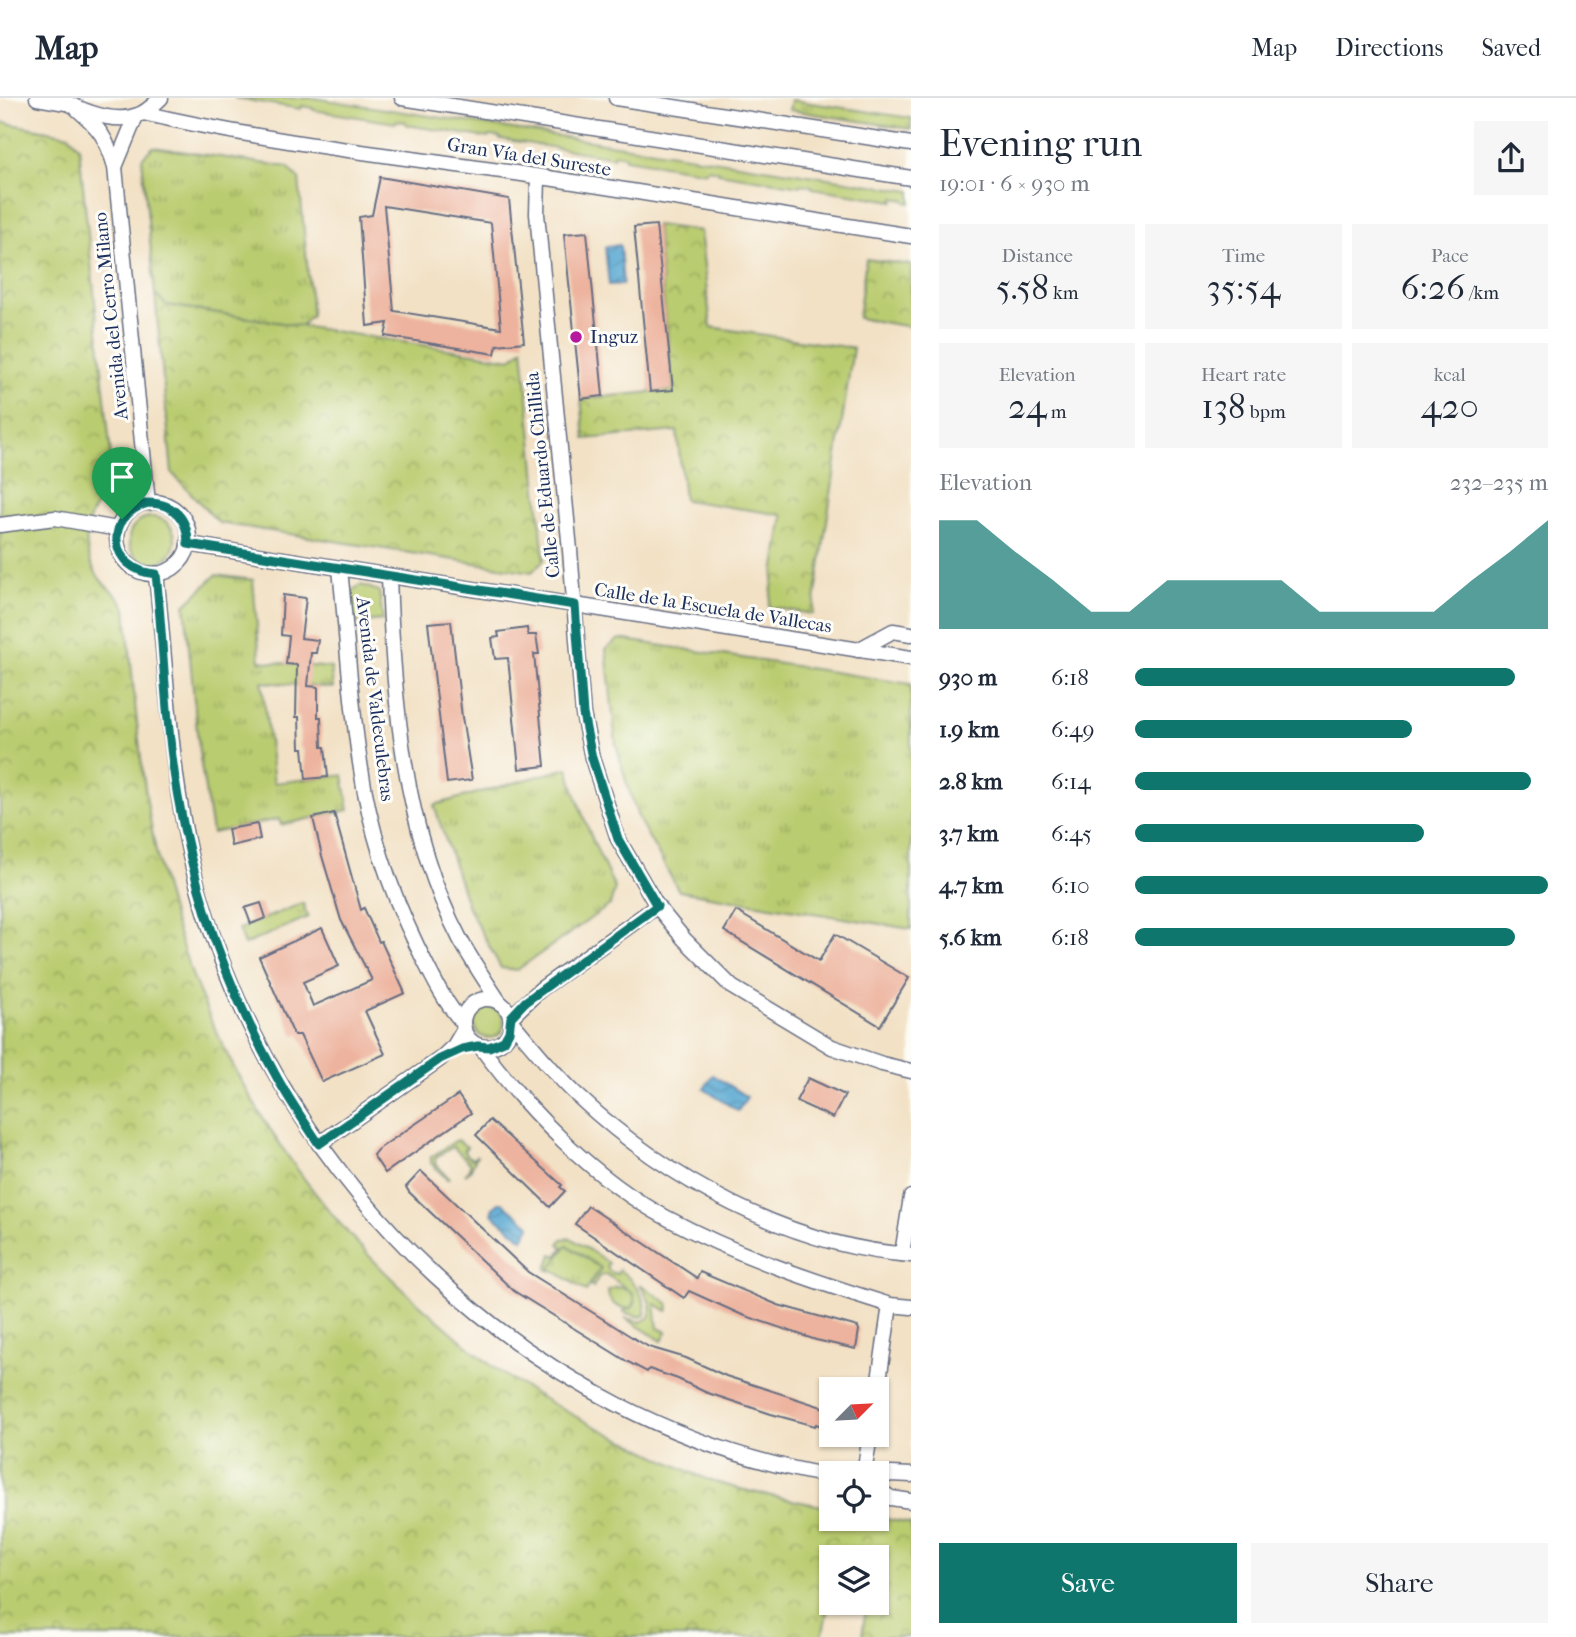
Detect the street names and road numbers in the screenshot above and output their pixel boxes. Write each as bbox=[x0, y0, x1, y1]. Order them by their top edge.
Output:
street label: Gran Vía del Sureste bbox=[445, 133, 613, 181]
street label: Avenida del Cerro Milano bbox=[89, 211, 133, 422]
street label: Calle de Eduardo Chillida bbox=[521, 371, 565, 579]
street label: Calle de la Escuela de Vallecas bbox=[593, 578, 833, 638]
street label: Avenida de Valdeculebras bbox=[351, 594, 398, 803]

